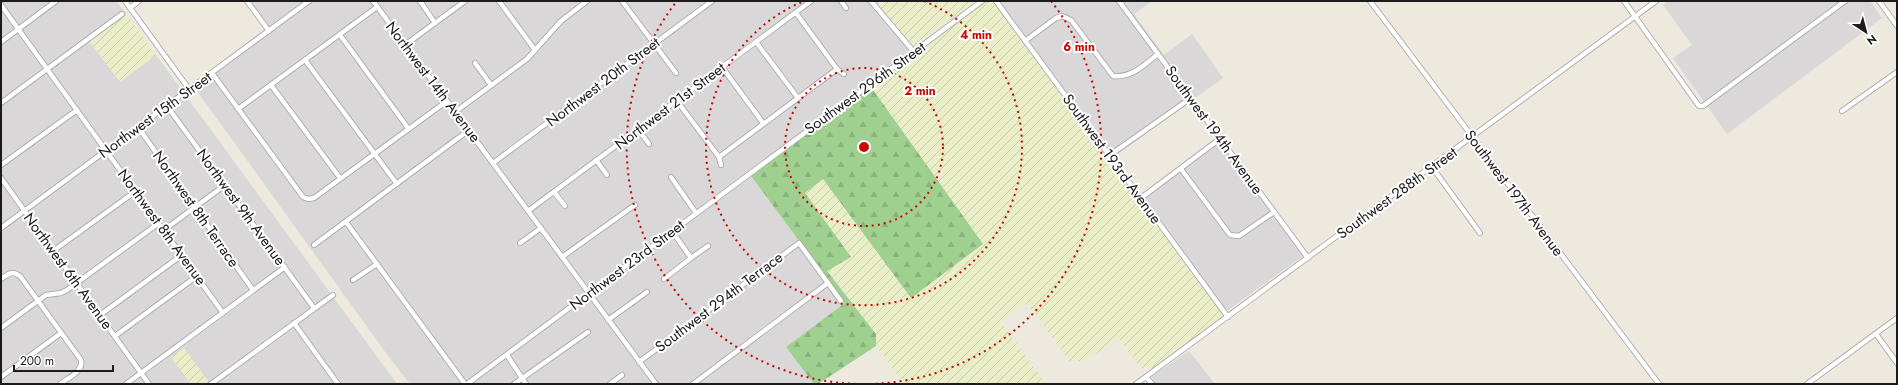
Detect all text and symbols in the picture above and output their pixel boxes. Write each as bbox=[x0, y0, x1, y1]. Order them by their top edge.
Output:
north arrow bbox=[1846, 12, 1886, 52]
street label: Northwest 14th Avenue bbox=[380, 17, 486, 147]
text: 4 min bbox=[960, 26, 992, 44]
text: N bbox=[1864, 31, 1880, 49]
street label: Northwest 20th Street bbox=[541, 32, 665, 132]
street label: Southwest 296th Street bbox=[800, 36, 930, 140]
text: 6 min bbox=[1063, 38, 1095, 56]
street label: Northwest 21st Street bbox=[610, 57, 730, 155]
street label: Southwest 194th Avenue bbox=[1160, 61, 1268, 199]
street label: Northwest 15th Street bbox=[94, 66, 216, 164]
text: 2 min bbox=[904, 82, 936, 100]
street label: Southwest 193rd Avenue bbox=[1057, 89, 1167, 229]
street label: Southwest 197th Avenue bbox=[1459, 125, 1569, 261]
centre of rings bbox=[857, 140, 871, 154]
street label: Southwest 288th Street bbox=[1332, 141, 1462, 244]
street label: Northwest 9th Avenue bbox=[191, 144, 291, 270]
street label: Northwest 8th Terrace bbox=[147, 146, 245, 272]
street label: Northwest 8th Avenue bbox=[112, 164, 212, 290]
street label: Northwest 6th Avenue bbox=[18, 208, 118, 334]
street label: Northwest 23rd Street bbox=[565, 214, 689, 316]
street label: Southwest 294th Terrace bbox=[650, 246, 788, 357]
scale bar bbox=[14, 347, 113, 373]
text: 200 m bbox=[20, 352, 54, 370]

